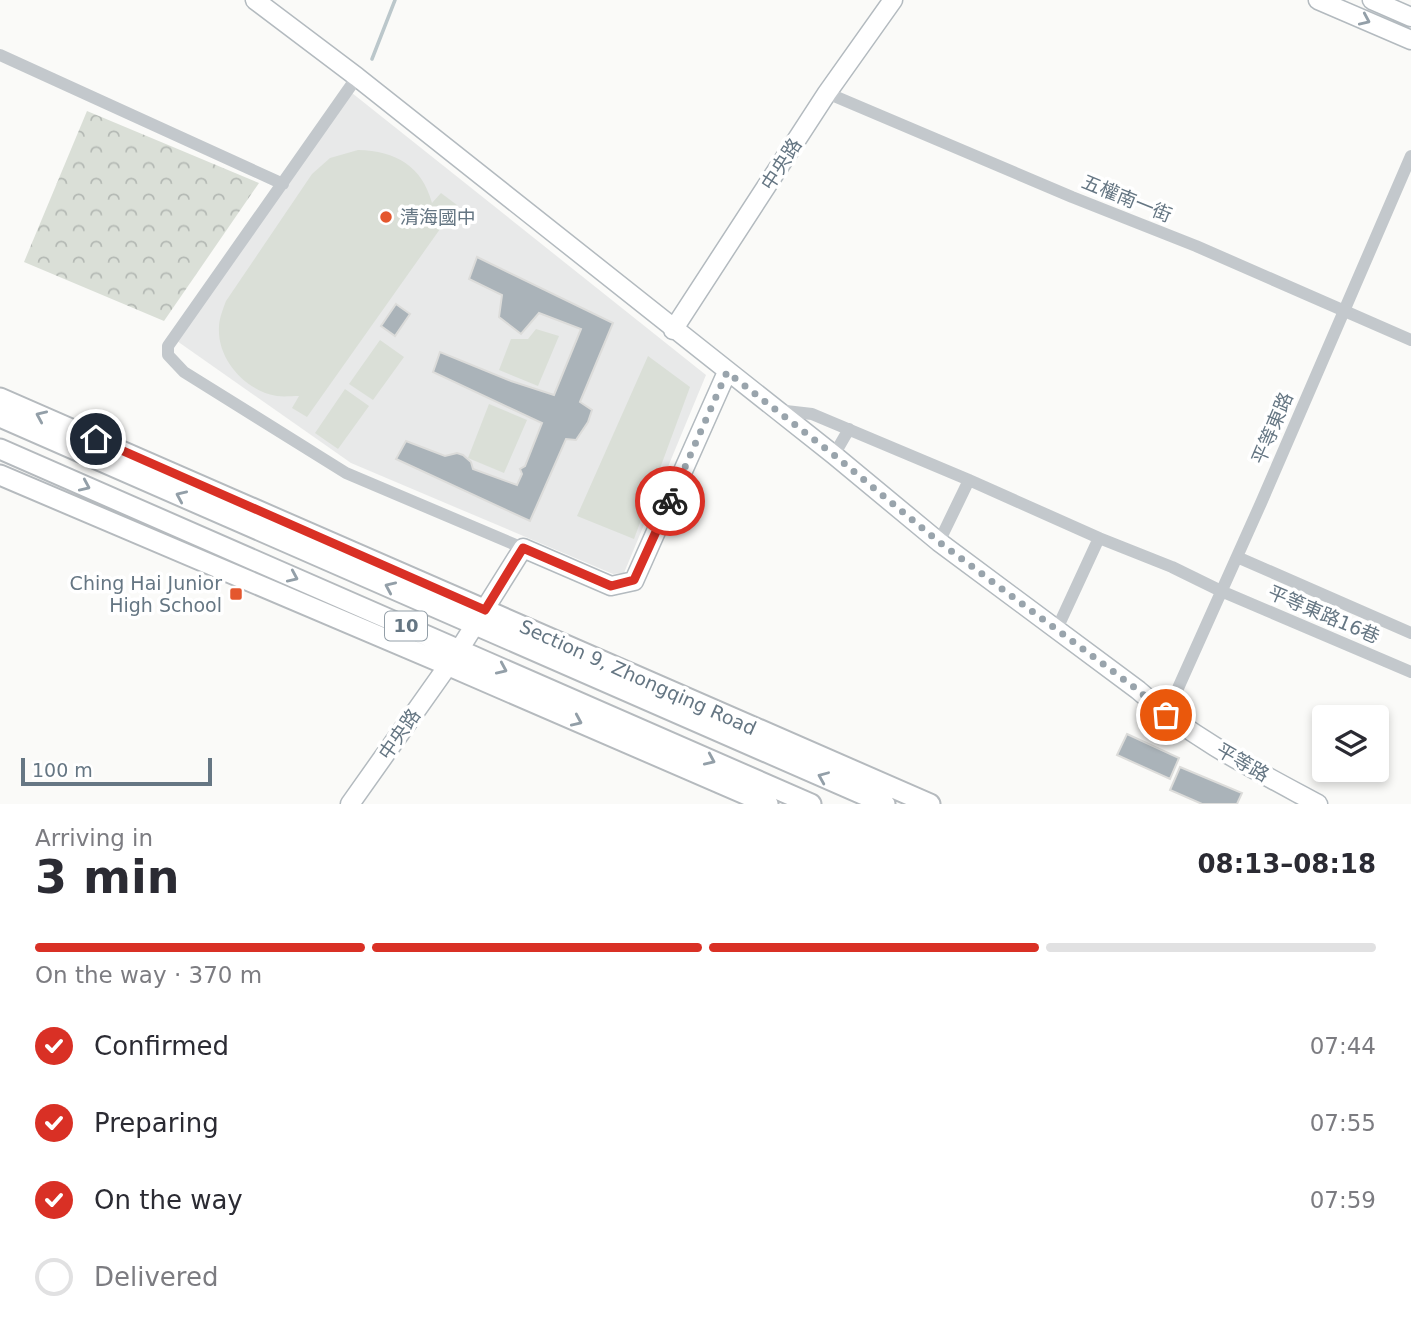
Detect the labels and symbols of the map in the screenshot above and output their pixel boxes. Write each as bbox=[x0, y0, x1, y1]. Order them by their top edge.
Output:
one-way arrow bbox=[1357, 12, 1370, 26]
street label: 中央路 bbox=[756, 134, 806, 194]
street label: 五權南一街 bbox=[1079, 170, 1175, 226]
place label: 清海國中 bbox=[400, 206, 476, 228]
marker: 清海國中 bbox=[378, 209, 394, 225]
street label: 平等東路 bbox=[1247, 389, 1297, 467]
pin bbox=[66, 409, 126, 469]
one-way arrow bbox=[36, 410, 48, 424]
courier bbox=[635, 466, 705, 536]
one-way arrow bbox=[78, 478, 90, 492]
one-way arrow bbox=[176, 490, 189, 504]
one-way arrow bbox=[287, 569, 299, 583]
place label: Ching Hai Junior High School bbox=[70, 572, 222, 616]
one-way arrow bbox=[385, 581, 397, 595]
street label: 平等東路16巷 bbox=[1265, 581, 1383, 647]
marker: Ching Hai Junior High School bbox=[228, 586, 244, 602]
road number: 10 bbox=[385, 612, 427, 640]
street label: Section 9, Zhongqing Road bbox=[516, 615, 760, 739]
one-way arrow bbox=[495, 661, 507, 675]
pin bbox=[1136, 685, 1196, 745]
street label: 中央路 bbox=[374, 704, 424, 764]
one-way arrow bbox=[570, 713, 582, 727]
street label: 平等路 bbox=[1213, 738, 1273, 786]
one-way arrow bbox=[703, 752, 715, 766]
scale bar bbox=[21, 755, 212, 787]
one-way arrow bbox=[817, 771, 830, 785]

